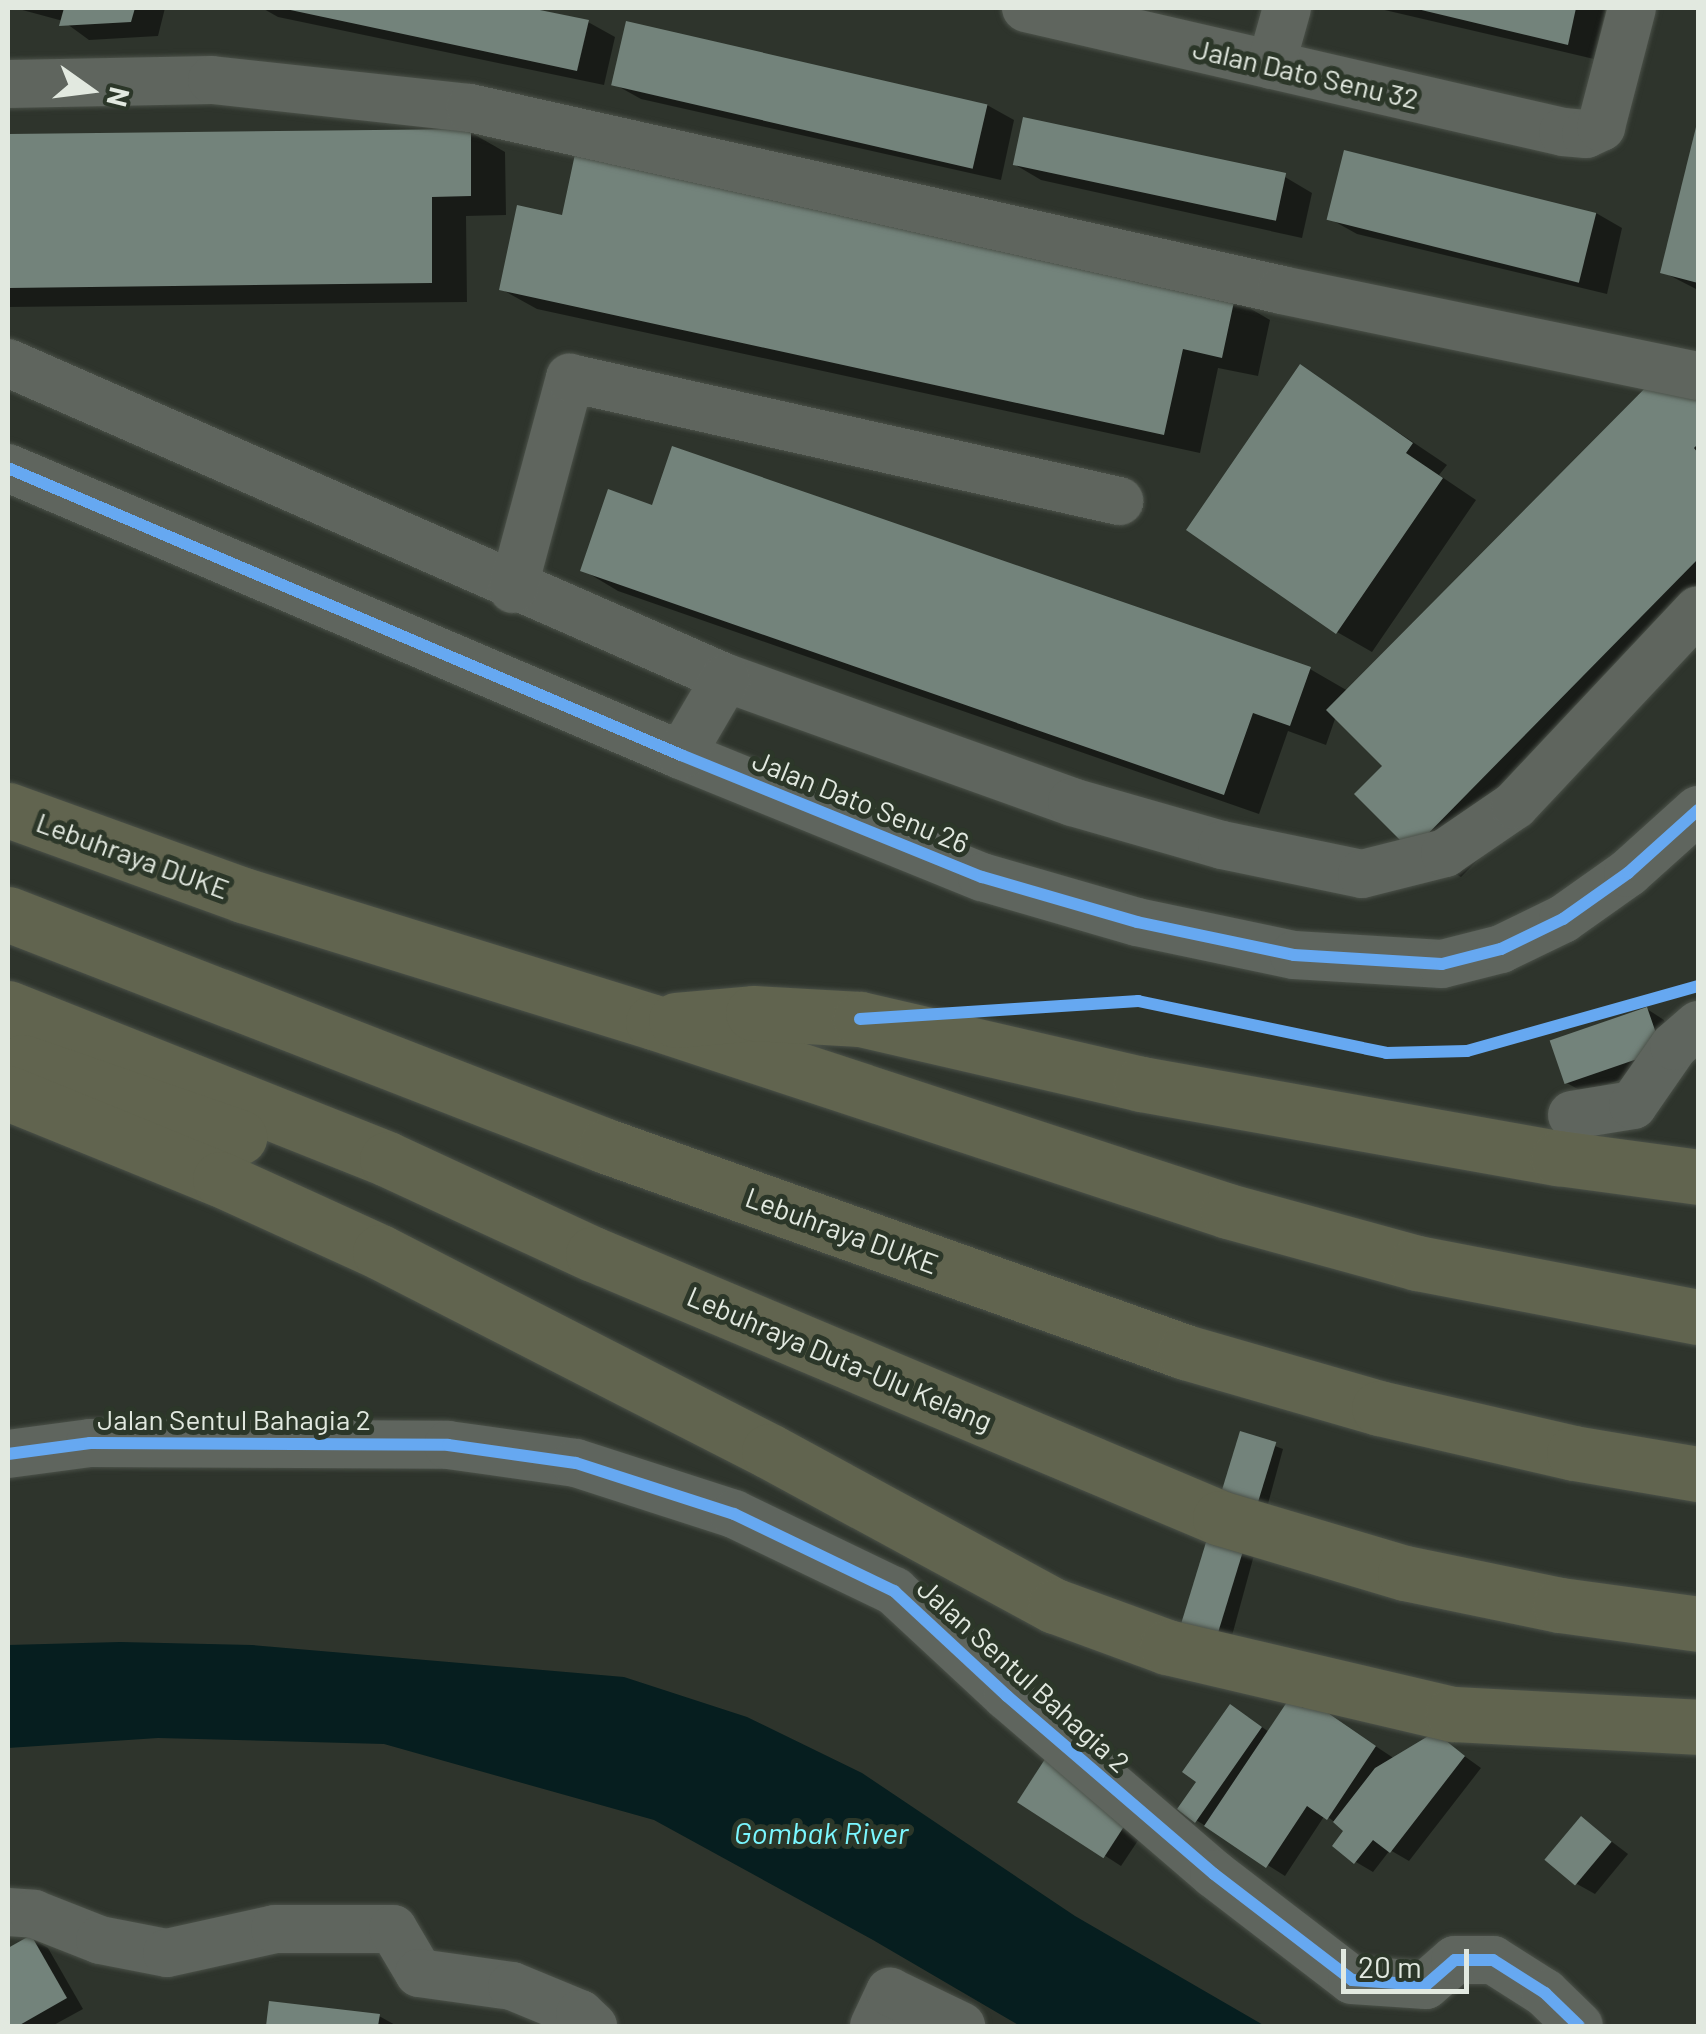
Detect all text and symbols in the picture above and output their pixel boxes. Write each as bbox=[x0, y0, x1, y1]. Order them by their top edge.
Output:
street label: Jalan Dato Senu 32 bbox=[1190, 31, 1422, 115]
north arrow bbox=[40, 40, 140, 140]
text: N bbox=[100, 84, 138, 110]
street label: Jalan Dato Senu 26 bbox=[748, 742, 974, 860]
street label: Lebuhraya DUKE bbox=[32, 805, 234, 905]
street label: Lebuhraya DUKE bbox=[741, 1180, 943, 1280]
street label: Lebuhraya Duta-Ulu Kelang bbox=[682, 1278, 998, 1438]
street label: Jalan Sentul Bahagia 2 bbox=[97, 1402, 371, 1436]
street label: Jalan Sentul Bahagia 2 bbox=[911, 1571, 1137, 1779]
water label: Gombak River bbox=[734, 1814, 908, 1850]
scale bar bbox=[1346, 1929, 1474, 1991]
text: 20 m bbox=[1358, 1948, 1422, 1984]

